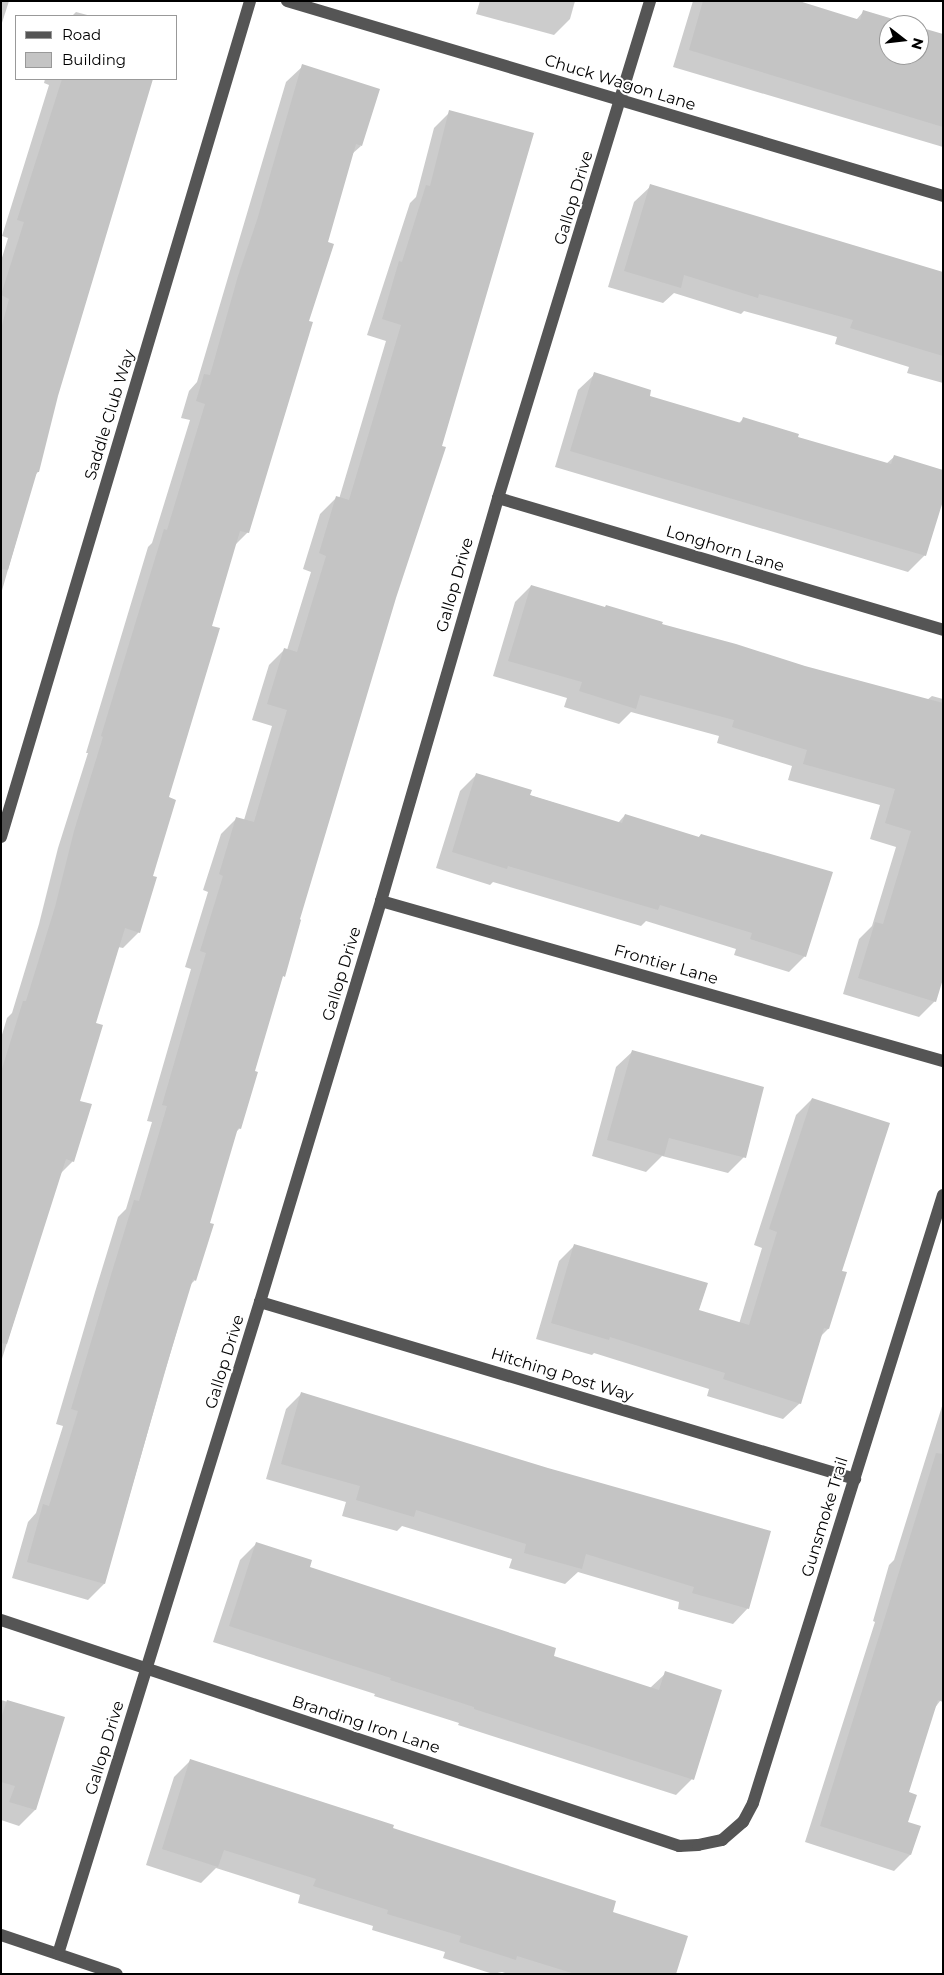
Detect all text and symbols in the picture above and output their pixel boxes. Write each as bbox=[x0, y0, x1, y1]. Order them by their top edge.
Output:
legend bbox=[15, 15, 178, 80]
north arrow bbox=[879, 15, 929, 65]
text: Road bbox=[62, 25, 101, 44]
text: N bbox=[907, 36, 928, 52]
text: Building bbox=[62, 50, 126, 69]
street label: Chuck Wagon Lane bbox=[542, 51, 698, 115]
street label: Gallop Drive bbox=[551, 149, 597, 247]
street label: Saddle Club Way bbox=[81, 348, 139, 482]
street label: Longhorn Lane bbox=[664, 522, 786, 576]
street label: Gallop Drive bbox=[432, 536, 478, 634]
street label: Gallop Drive bbox=[319, 925, 365, 1023]
street label: Frontier Lane bbox=[612, 941, 720, 989]
street label: Gallop Drive bbox=[202, 1313, 248, 1411]
street label: Hitching Post Way bbox=[488, 1344, 636, 1406]
street label: Gunsmoke Trail bbox=[798, 1455, 852, 1579]
street label: Branding Iron Lane bbox=[290, 1692, 442, 1758]
street label: Gallop Drive bbox=[82, 1699, 128, 1797]

